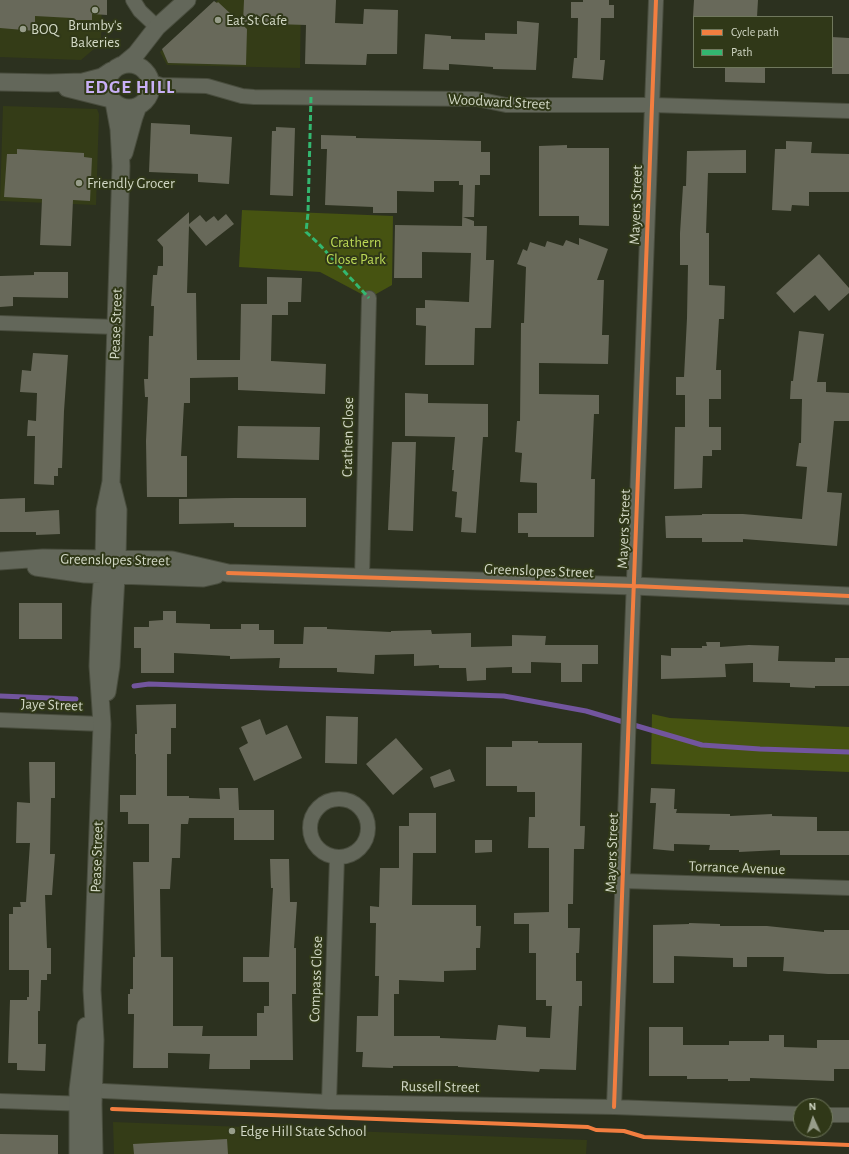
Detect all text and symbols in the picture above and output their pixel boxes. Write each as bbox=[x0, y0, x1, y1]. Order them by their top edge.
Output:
marker: Brumby's Bakeries bbox=[90, 5, 100, 15]
place label: Eat St Cafe bbox=[226, 11, 287, 29]
marker: Eat St Cafe bbox=[213, 15, 223, 25]
place label: Brumby's Bakeries bbox=[68, 16, 122, 51]
legend bbox=[693, 16, 833, 68]
place label: BOQ bbox=[31, 20, 58, 38]
marker: BOQ bbox=[18, 24, 28, 34]
text: Cycle path bbox=[731, 26, 779, 38]
text: Path bbox=[731, 46, 753, 58]
district label: EDGE HILL bbox=[85, 76, 175, 98]
street label: Woodward Street bbox=[447, 90, 551, 114]
street label: Mayers Street bbox=[626, 165, 646, 245]
place label: Friendly Grocer bbox=[87, 174, 175, 192]
marker: Friendly Grocer bbox=[74, 178, 84, 188]
park label: Crathern Close Park bbox=[326, 233, 386, 268]
street label: Pease Street bbox=[106, 288, 126, 360]
street label: Crathen Close bbox=[338, 397, 358, 477]
street label: Mayers Street bbox=[614, 489, 634, 569]
street label: Greenslopes Street bbox=[60, 550, 170, 570]
street label: Greenslopes Street bbox=[484, 560, 594, 582]
street label: Jaye Street bbox=[21, 695, 83, 715]
street label: Mayers Street bbox=[602, 813, 622, 893]
street label: Pease Street bbox=[87, 821, 107, 893]
street label: Torrance Avenue bbox=[688, 857, 786, 879]
street label: Compass Close bbox=[306, 936, 326, 1022]
street label: Russell Street bbox=[400, 1077, 480, 1097]
north arrow bbox=[793, 1098, 833, 1138]
text: N bbox=[808, 1101, 817, 1112]
place label: Edge Hill State School bbox=[240, 1122, 367, 1140]
marker: Edge Hill State School bbox=[227, 1126, 237, 1136]

